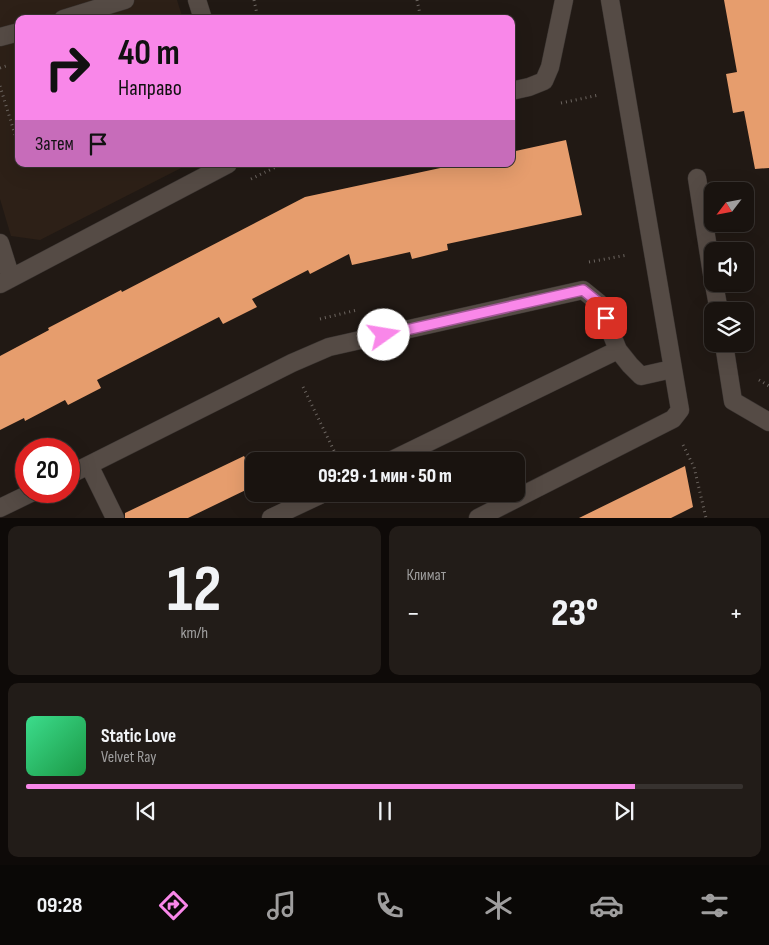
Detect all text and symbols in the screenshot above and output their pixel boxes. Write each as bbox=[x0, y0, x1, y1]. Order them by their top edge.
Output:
text: 40 m bbox=[118, 32, 180, 75]
icon: right bbox=[35, 35, 100, 100]
text: Направо bbox=[118, 75, 182, 102]
icon: arrive bbox=[84, 130, 112, 158]
text: Затем bbox=[35, 133, 74, 156]
north arrow bbox=[704, 182, 754, 232]
map controls bbox=[704, 182, 754, 352]
button: sound bbox=[704, 242, 754, 292]
pin bbox=[585, 297, 627, 339]
button: layers bbox=[704, 302, 754, 352]
icon: arrive bbox=[592, 304, 620, 332]
position arrow bbox=[357, 308, 409, 360]
speed limit sign: 20 bbox=[15, 438, 80, 503]
text: 09:29 · 1 мин · 50 m bbox=[318, 465, 452, 488]
text: 12 bbox=[167, 552, 222, 630]
text: Климат bbox=[407, 566, 446, 585]
text: 23° bbox=[551, 591, 598, 636]
text: − bbox=[407, 597, 420, 630]
text: + bbox=[729, 597, 743, 630]
text: km/h bbox=[180, 624, 208, 643]
text: Static Love bbox=[101, 725, 176, 748]
text: Velvet Ray bbox=[101, 748, 156, 767]
icon: previous bbox=[132, 797, 160, 825]
icon: pause bbox=[371, 797, 399, 825]
icon: next bbox=[610, 797, 638, 825]
icon: directions bbox=[156, 888, 191, 923]
icon: music bbox=[264, 888, 299, 923]
icon: phone bbox=[372, 888, 407, 923]
icon: climate bbox=[481, 888, 516, 923]
icon: car bbox=[589, 888, 624, 923]
icon: filters bbox=[697, 888, 732, 923]
text: 09:28 bbox=[37, 892, 82, 919]

